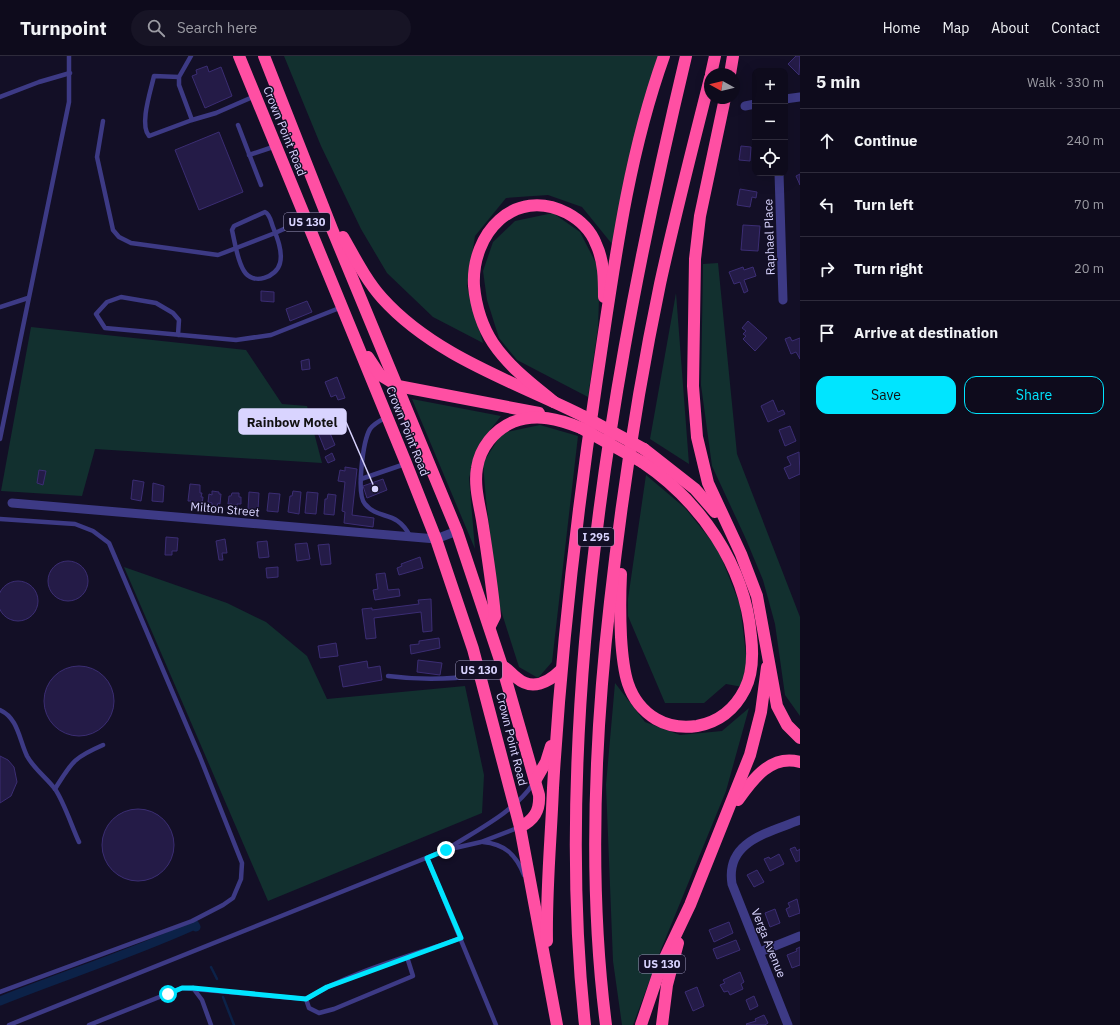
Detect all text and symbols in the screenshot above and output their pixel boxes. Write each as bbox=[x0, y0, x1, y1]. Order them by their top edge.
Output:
search box bbox=[131, 10, 411, 46]
text: Turnpoint bbox=[20, 16, 107, 40]
icon: search bbox=[145, 17, 167, 39]
text: Search here bbox=[177, 18, 257, 37]
text: Home bbox=[883, 19, 920, 37]
text: Map bbox=[942, 19, 969, 37]
text: About bbox=[991, 19, 1029, 37]
text: Contact bbox=[1051, 19, 1100, 37]
north arrow bbox=[704, 68, 740, 104]
map controls bbox=[752, 68, 788, 176]
button: + bbox=[752, 68, 788, 104]
text: 5 min bbox=[816, 71, 860, 93]
text: Walk · 330 m bbox=[1027, 74, 1104, 91]
street label: Crown Point Road bbox=[260, 84, 310, 178]
button: − bbox=[752, 104, 788, 140]
icon: ahead bbox=[816, 130, 838, 152]
text: Continue bbox=[854, 131, 918, 150]
text: 240 m bbox=[1066, 132, 1104, 149]
button: locate bbox=[752, 140, 788, 176]
icon: left bbox=[816, 194, 838, 216]
text: Turn left bbox=[854, 195, 914, 214]
text: 70 m bbox=[1074, 196, 1104, 213]
street label: Raphael Place bbox=[760, 198, 778, 275]
road number: US 130 bbox=[284, 213, 330, 231]
icon: right bbox=[816, 258, 838, 280]
text: Turn right bbox=[854, 259, 923, 278]
text: 20 m bbox=[1074, 260, 1104, 277]
icon: arrive bbox=[816, 322, 838, 344]
text: Arrive at destination bbox=[854, 323, 998, 342]
button: Save bbox=[816, 376, 956, 414]
button: Share bbox=[964, 376, 1104, 414]
street label: Crown Point Road bbox=[383, 384, 433, 478]
callout: Rainbow Motel bbox=[239, 409, 346, 434]
text: Rainbow Motel bbox=[247, 414, 337, 431]
street label: Milton Street bbox=[190, 499, 260, 519]
road number: I 295 bbox=[578, 528, 614, 546]
road number: US 130 bbox=[456, 661, 502, 679]
street label: Crown Point Road bbox=[493, 691, 531, 787]
route end bbox=[437, 841, 455, 859]
street label: Verga Avenue bbox=[748, 906, 790, 980]
road number: US 130 bbox=[639, 955, 685, 973]
route start bbox=[159, 985, 177, 1003]

